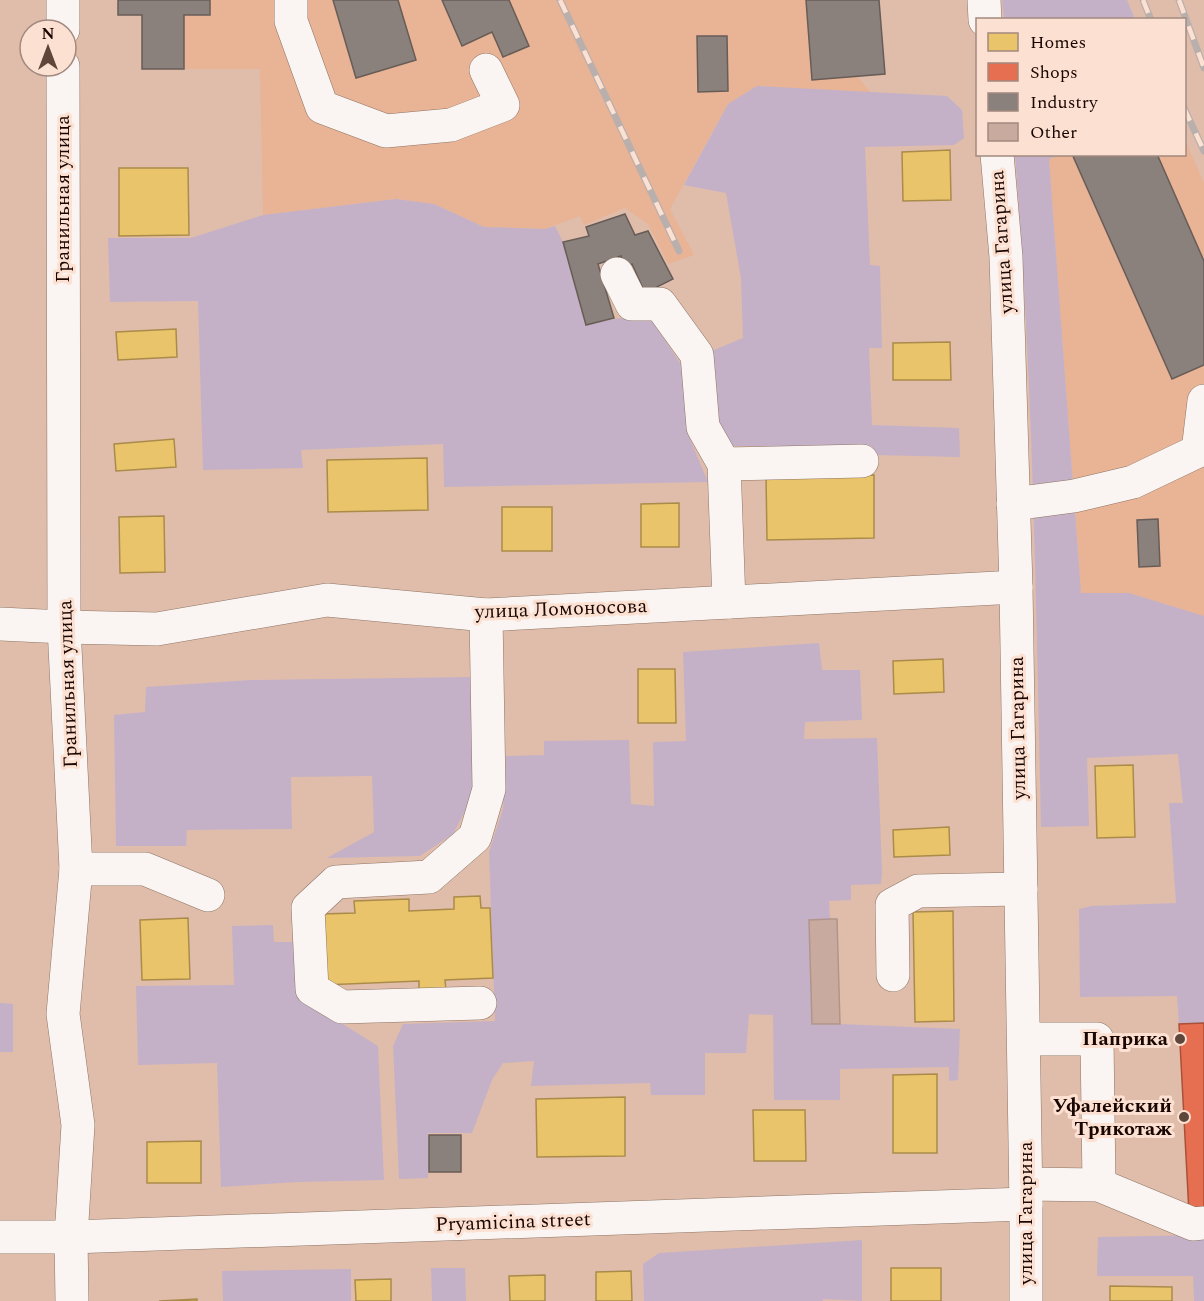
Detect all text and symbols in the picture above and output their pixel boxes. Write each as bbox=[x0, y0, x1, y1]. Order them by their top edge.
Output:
north arrow bbox=[18, 18, 78, 78]
legend bbox=[976, 18, 1186, 156]
text: N bbox=[41, 22, 55, 46]
text: Homes bbox=[1030, 29, 1086, 56]
text: Shops bbox=[1030, 59, 1078, 86]
text: Industry bbox=[1030, 89, 1099, 116]
street label: Гранильная улица bbox=[48, 115, 78, 283]
text: Other bbox=[1030, 119, 1077, 146]
street label: улица Гагарина bbox=[982, 169, 1022, 316]
street label: улица Ломоносова bbox=[473, 591, 648, 627]
street label: Гранильная улица bbox=[50, 599, 86, 769]
street label: улица Гагарина bbox=[1002, 656, 1034, 801]
place label: Паприка bbox=[1082, 1024, 1169, 1054]
marker: Паприка bbox=[1173, 1032, 1187, 1046]
place label: Уфалейский Трикотаж bbox=[1053, 1091, 1172, 1144]
marker: Уфалейский Трикотаж bbox=[1177, 1110, 1191, 1124]
street label: улица Гагарина bbox=[1011, 1141, 1041, 1286]
street label: Pryamicina street bbox=[435, 1204, 591, 1240]

